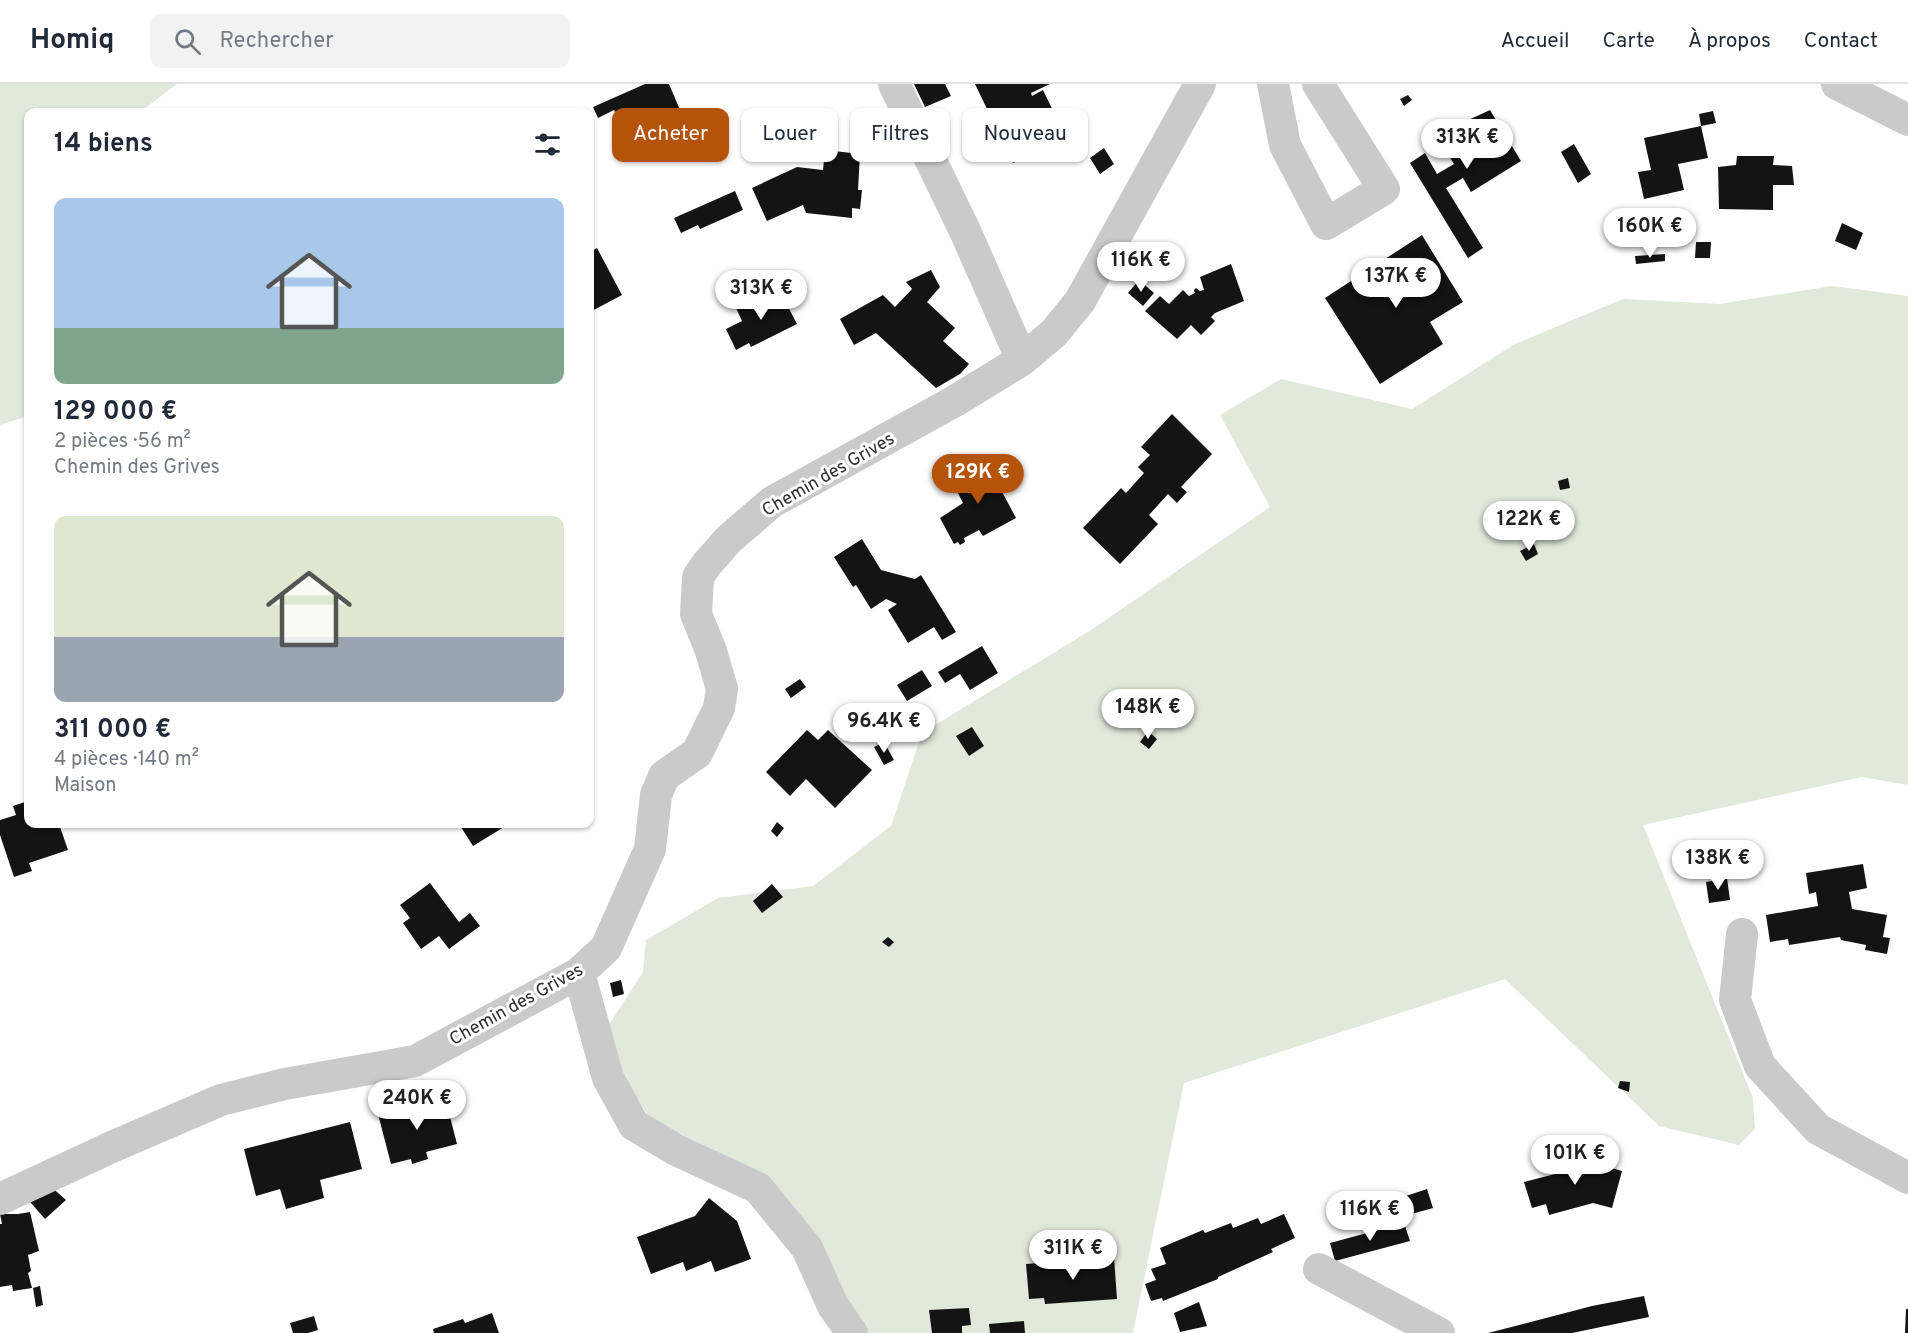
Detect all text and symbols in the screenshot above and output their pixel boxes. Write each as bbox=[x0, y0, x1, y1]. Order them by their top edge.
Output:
search box bbox=[150, 14, 570, 68]
text: Homiq bbox=[30, 23, 114, 59]
icon: search bbox=[171, 25, 204, 58]
text: Rechercher bbox=[219, 28, 334, 55]
text: Accueil bbox=[1501, 28, 1570, 55]
text: Carte bbox=[1603, 28, 1655, 55]
text: À propos bbox=[1688, 28, 1771, 55]
text: Contact bbox=[1804, 28, 1878, 55]
chip: Acheter bbox=[612, 108, 729, 162]
chip: Louer bbox=[741, 108, 838, 162]
chip: Filtres bbox=[850, 108, 950, 162]
chip: Nouveau bbox=[962, 108, 1088, 162]
pin: 313K € bbox=[1418, 119, 1516, 170]
text: 313K € bbox=[1435, 125, 1499, 151]
text: 14 biens bbox=[54, 128, 153, 161]
icon: filters bbox=[531, 128, 564, 161]
pin: 160K € bbox=[1601, 208, 1699, 259]
text: 160K € bbox=[1617, 214, 1683, 240]
icon: home bbox=[255, 237, 363, 345]
pin: 116K € bbox=[1092, 242, 1190, 293]
text: 116K € bbox=[1111, 248, 1171, 274]
pin: 137K € bbox=[1347, 258, 1445, 309]
text: 137K € bbox=[1365, 264, 1427, 290]
pin: 313K € bbox=[712, 270, 810, 321]
text: 313K € bbox=[729, 276, 793, 302]
text: 129 000 € bbox=[54, 396, 177, 429]
street label: Chemin des Grives bbox=[758, 428, 899, 523]
text: 2 pièces · 56 m² bbox=[54, 429, 191, 455]
pin: 129K € bbox=[929, 454, 1027, 505]
text: Chemin des Grives bbox=[54, 455, 220, 481]
text: 129K € bbox=[946, 460, 1010, 486]
pin: 122K € bbox=[1480, 501, 1578, 552]
text: 122K € bbox=[1497, 507, 1561, 533]
icon: home bbox=[255, 555, 363, 663]
pin: 148K € bbox=[1099, 689, 1197, 740]
text: 148K € bbox=[1115, 695, 1181, 721]
pin: 96.4K € bbox=[829, 703, 939, 754]
text: 96.4K € bbox=[847, 709, 921, 735]
text: 311 000 € bbox=[54, 714, 171, 747]
text: 4 pièces · 140 m² bbox=[54, 747, 199, 773]
text: Maison bbox=[54, 773, 117, 799]
pin: 138K € bbox=[1669, 840, 1767, 891]
text: 138K € bbox=[1686, 846, 1750, 872]
street label: Chemin des Grives bbox=[446, 959, 588, 1052]
pin: 240K € bbox=[368, 1080, 466, 1131]
text: 240K € bbox=[382, 1086, 452, 1112]
pin: 101K € bbox=[1526, 1135, 1624, 1186]
text: 101K € bbox=[1545, 1141, 1605, 1167]
pin: 116K € bbox=[1321, 1191, 1419, 1242]
text: 116K € bbox=[1340, 1197, 1400, 1223]
pin: 311K € bbox=[1024, 1230, 1122, 1281]
text: 311K € bbox=[1043, 1236, 1103, 1262]

